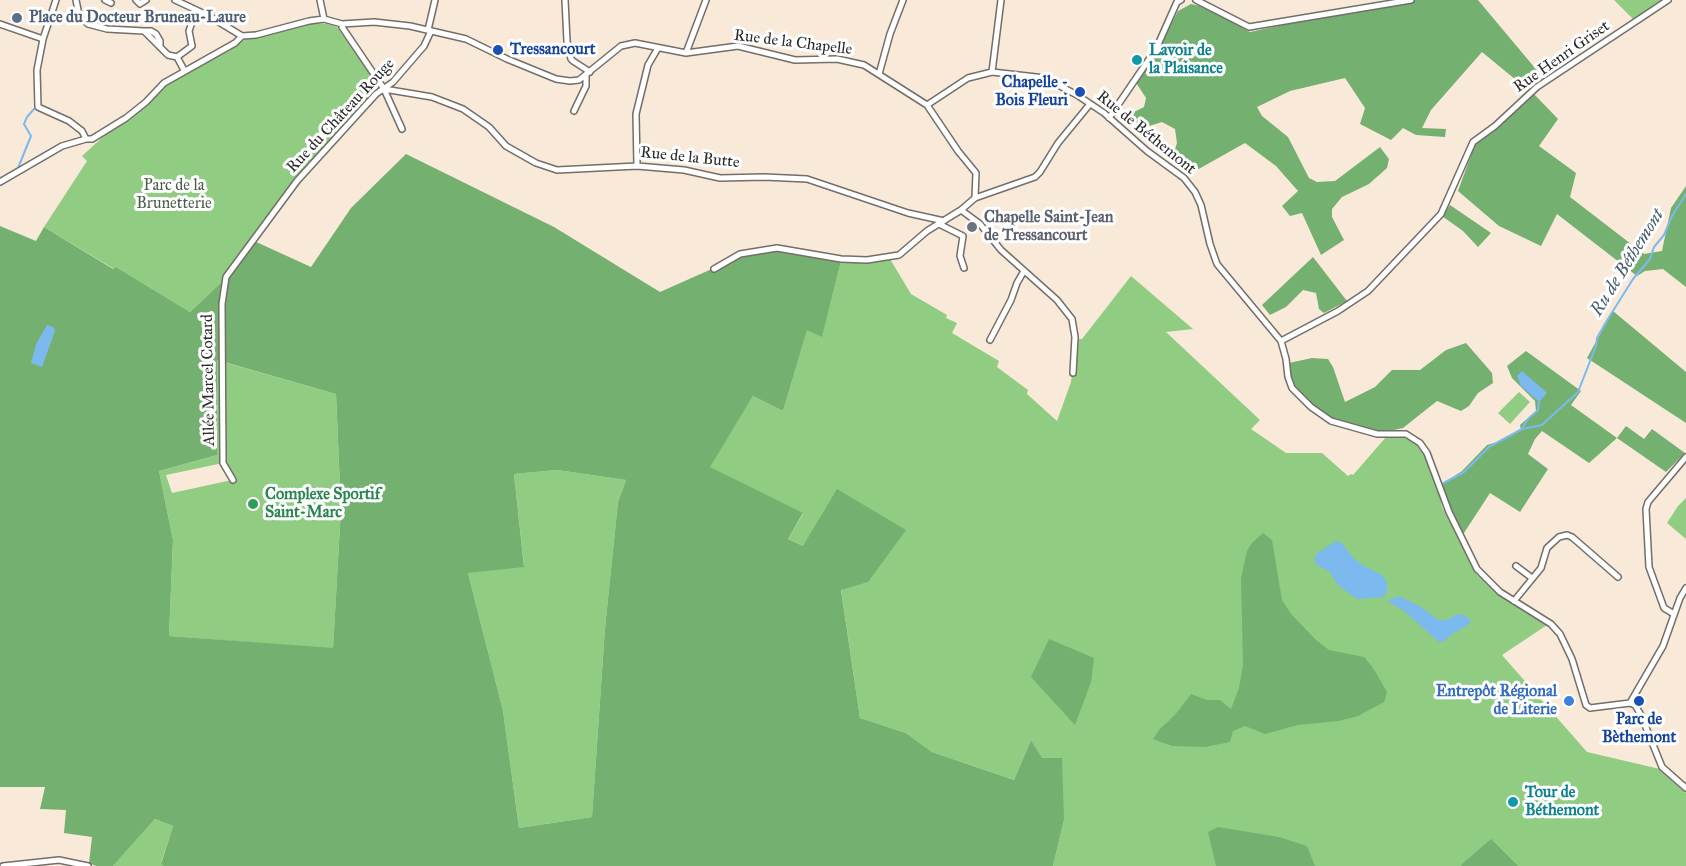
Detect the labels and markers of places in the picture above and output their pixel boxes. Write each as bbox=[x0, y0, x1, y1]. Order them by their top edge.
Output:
place label: Place du Docteur Bruneau-Laure bbox=[29, 8, 246, 28]
marker: Place du Docteur Bruneau-Laure bbox=[10, 11, 24, 25]
place label: Tressancourt bbox=[510, 40, 595, 60]
place label: Lavoir de la Plaisance bbox=[1149, 41, 1223, 79]
marker: Tressancourt bbox=[491, 43, 505, 57]
marker: Lavoir de la Plaisance bbox=[1130, 53, 1144, 67]
place label: Chapelle - Bois Fleuri bbox=[995, 73, 1068, 111]
marker: Chapelle - Bois Fleuri bbox=[1073, 85, 1087, 99]
place label: Chapelle Saint-Jean de Tressancourt bbox=[984, 208, 1113, 246]
marker: Chapelle Saint-Jean de Tressancourt bbox=[965, 220, 979, 234]
place label: Complexe Sportif Saint-Marc bbox=[265, 485, 380, 523]
marker: Complexe Sportif Saint-Marc bbox=[246, 497, 260, 511]
place label: Entrepôt Régional de Literie bbox=[1436, 682, 1557, 720]
marker: Entrepôt Régional de Literie bbox=[1562, 694, 1576, 708]
marker: Parc de Bèthemont bbox=[1632, 694, 1646, 708]
place label: Parc de Bèthemont bbox=[1602, 710, 1676, 748]
place label: Tour de Béthemont bbox=[1525, 783, 1599, 821]
marker: Tour de Béthemont bbox=[1506, 795, 1520, 809]

